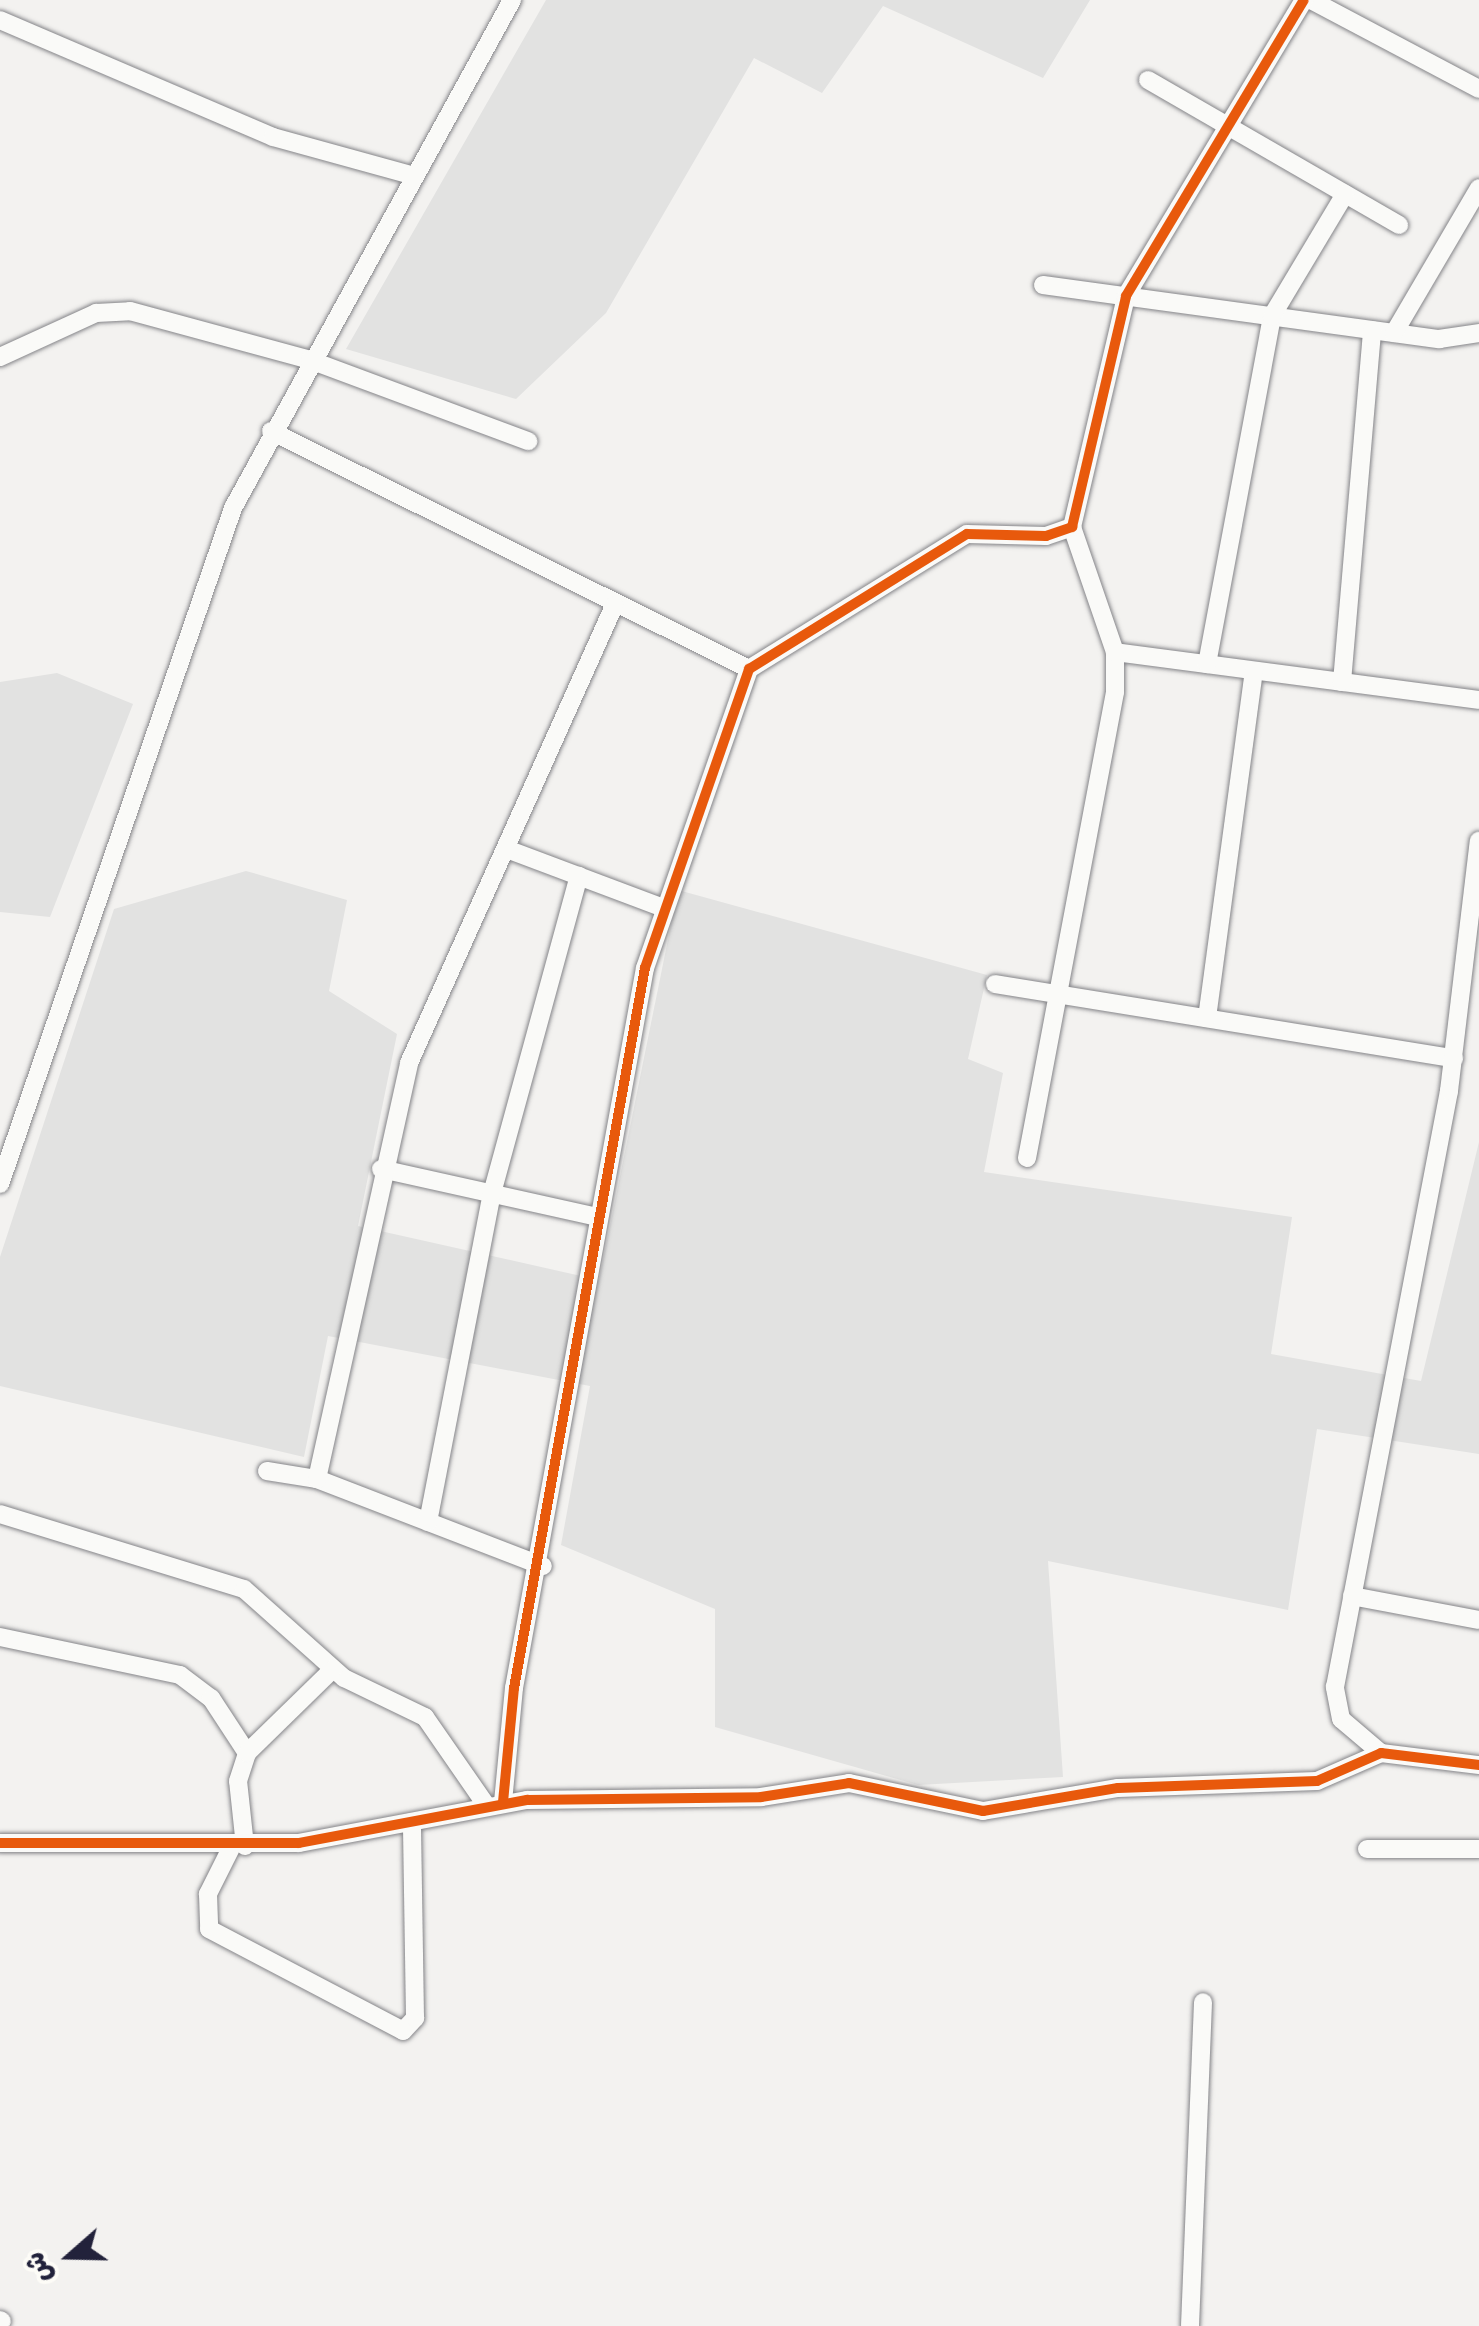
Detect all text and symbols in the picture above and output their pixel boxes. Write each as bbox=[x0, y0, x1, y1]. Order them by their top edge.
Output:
north arrow bbox=[20, 2206, 120, 2306]
text: ش bbox=[18, 2245, 66, 2288]

